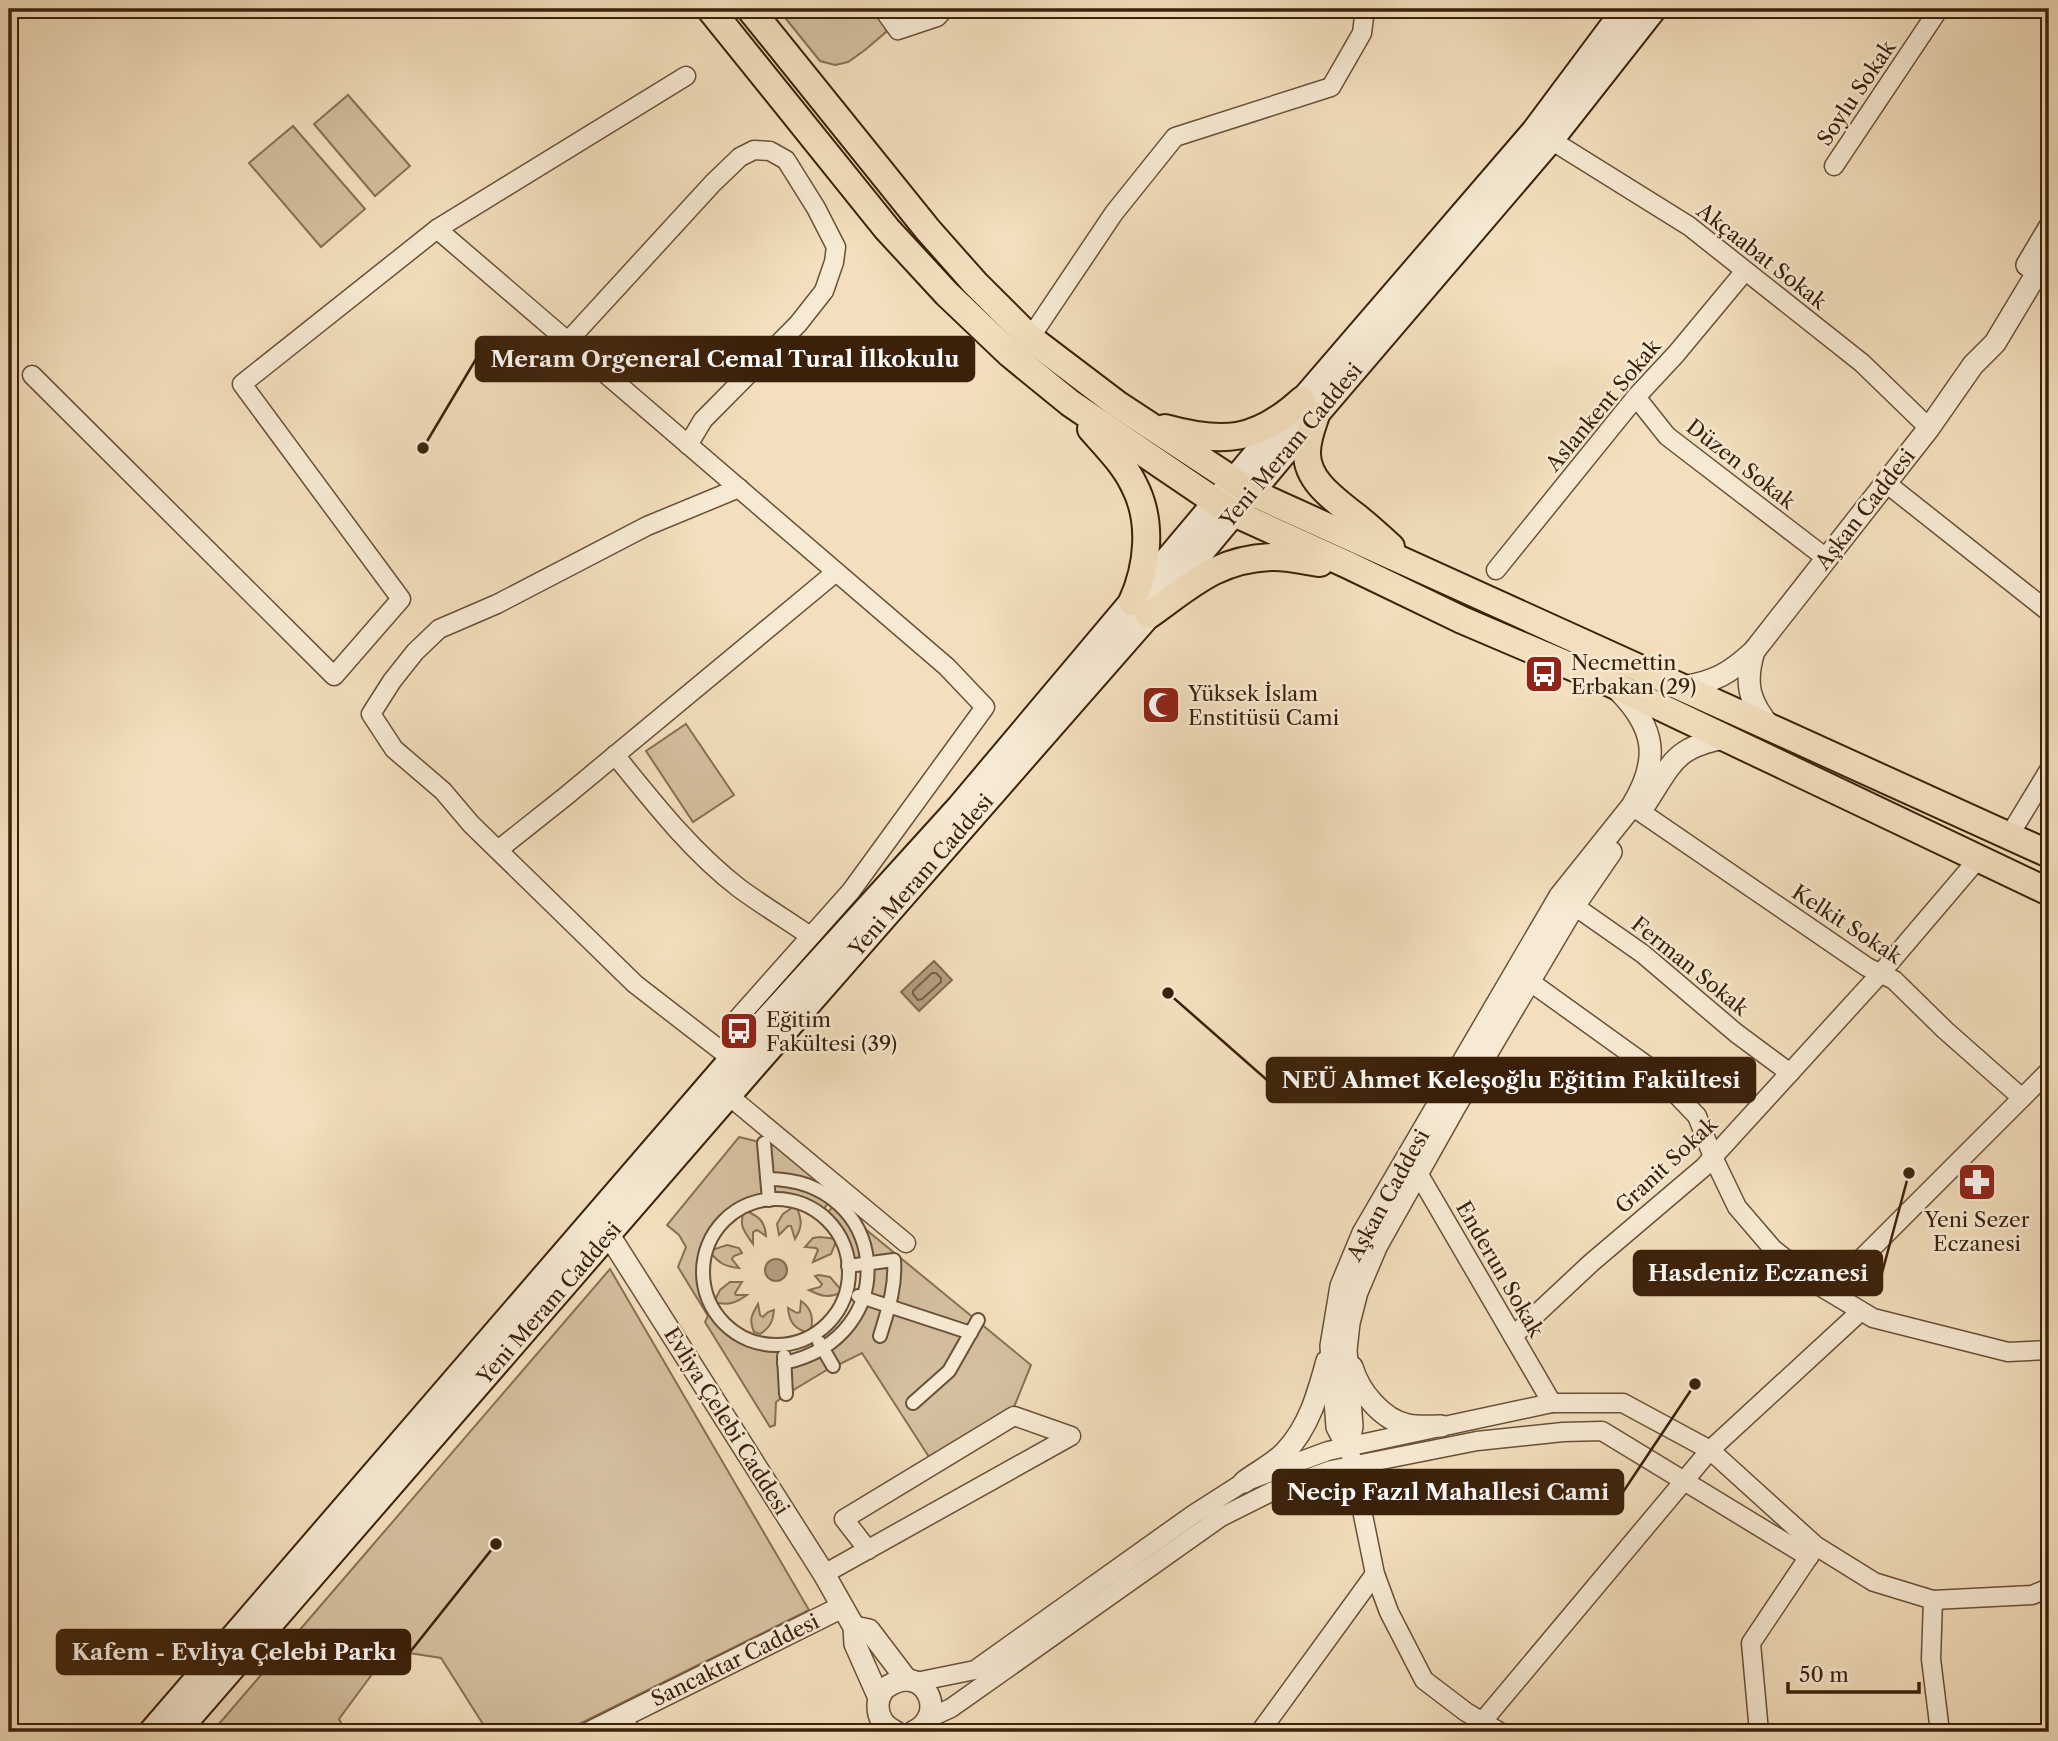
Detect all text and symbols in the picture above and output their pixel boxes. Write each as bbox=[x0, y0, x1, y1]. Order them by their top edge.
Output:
street label: Soylu Sokak bbox=[1812, 35, 1901, 150]
street label: Akçaabat Sokak bbox=[1691, 197, 1832, 315]
street label: Aslankent Sokak bbox=[1540, 333, 1666, 477]
callout: Meram Orgeneral Cemal Tural İlkokulu bbox=[476, 337, 974, 381]
text: Meram Orgeneral Cemal Tural İlkokulu bbox=[490, 345, 960, 373]
street label: Yeni Meram Caddesi bbox=[1214, 358, 1367, 533]
street label: Düzen Sokak bbox=[1682, 414, 1801, 515]
street label: Aşkan Caddesi bbox=[1809, 444, 1920, 575]
place label: Necmettin Erbakan (29) bbox=[1571, 650, 1696, 699]
bus stop icon: Necmettin Erbakan (29) bbox=[1523, 653, 1565, 695]
place label: Yüksek İslam Enstitüsü Cami bbox=[1187, 681, 1339, 730]
mosque icon: Yüksek İslam Enstitüsü Cami bbox=[1140, 684, 1182, 726]
street label: Yeni Meram Caddesi bbox=[843, 789, 998, 962]
street label: Kelkit Sokak bbox=[1787, 879, 1907, 969]
street label: Ferman Sokak bbox=[1627, 911, 1754, 1021]
place label: Eğitim Fakültesi (39) bbox=[766, 1007, 897, 1056]
bus stop icon: Eğitim Fakültesi (39) bbox=[718, 1010, 760, 1052]
callout: NEÜ Ahmet Keleşoğlu Eğitim Fakültesi bbox=[1267, 1058, 1755, 1102]
text: NEÜ Ahmet Keleşoğlu Eğitim Fakültesi bbox=[1281, 1066, 1741, 1094]
street label: Granit Sokak bbox=[1610, 1111, 1723, 1218]
street label: Aşkan Caddesi bbox=[1341, 1125, 1434, 1266]
pharmacy icon: Yeni Sezer Eczanesi bbox=[1956, 1161, 1998, 1203]
street label: Enderun Sokak bbox=[1451, 1196, 1550, 1342]
place label: Yeni Sezer Eczanesi bbox=[1923, 1207, 2030, 1256]
street label: Yeni Meram Caddesi bbox=[471, 1217, 626, 1390]
callout: Hasdeniz Eczanesi bbox=[1634, 1251, 1882, 1295]
text: Hasdeniz Eczanesi bbox=[1648, 1259, 1868, 1287]
street label: Evliya Çelebi Caddesi bbox=[659, 1323, 795, 1519]
callout: Necip Fazıl Mahallesi Cami bbox=[1273, 1470, 1623, 1514]
text: Necip Fazıl Mahallesi Cami bbox=[1287, 1478, 1609, 1506]
street label: Sancaktar Caddesi bbox=[647, 1609, 823, 1711]
callout: Kafem - Evliya Çelebi Parkı bbox=[57, 1630, 410, 1674]
text: Kafem - Evliya Çelebi Parkı bbox=[72, 1638, 396, 1666]
scale bar bbox=[1788, 1650, 1920, 1694]
text: 50 m bbox=[1799, 1662, 1849, 1687]

